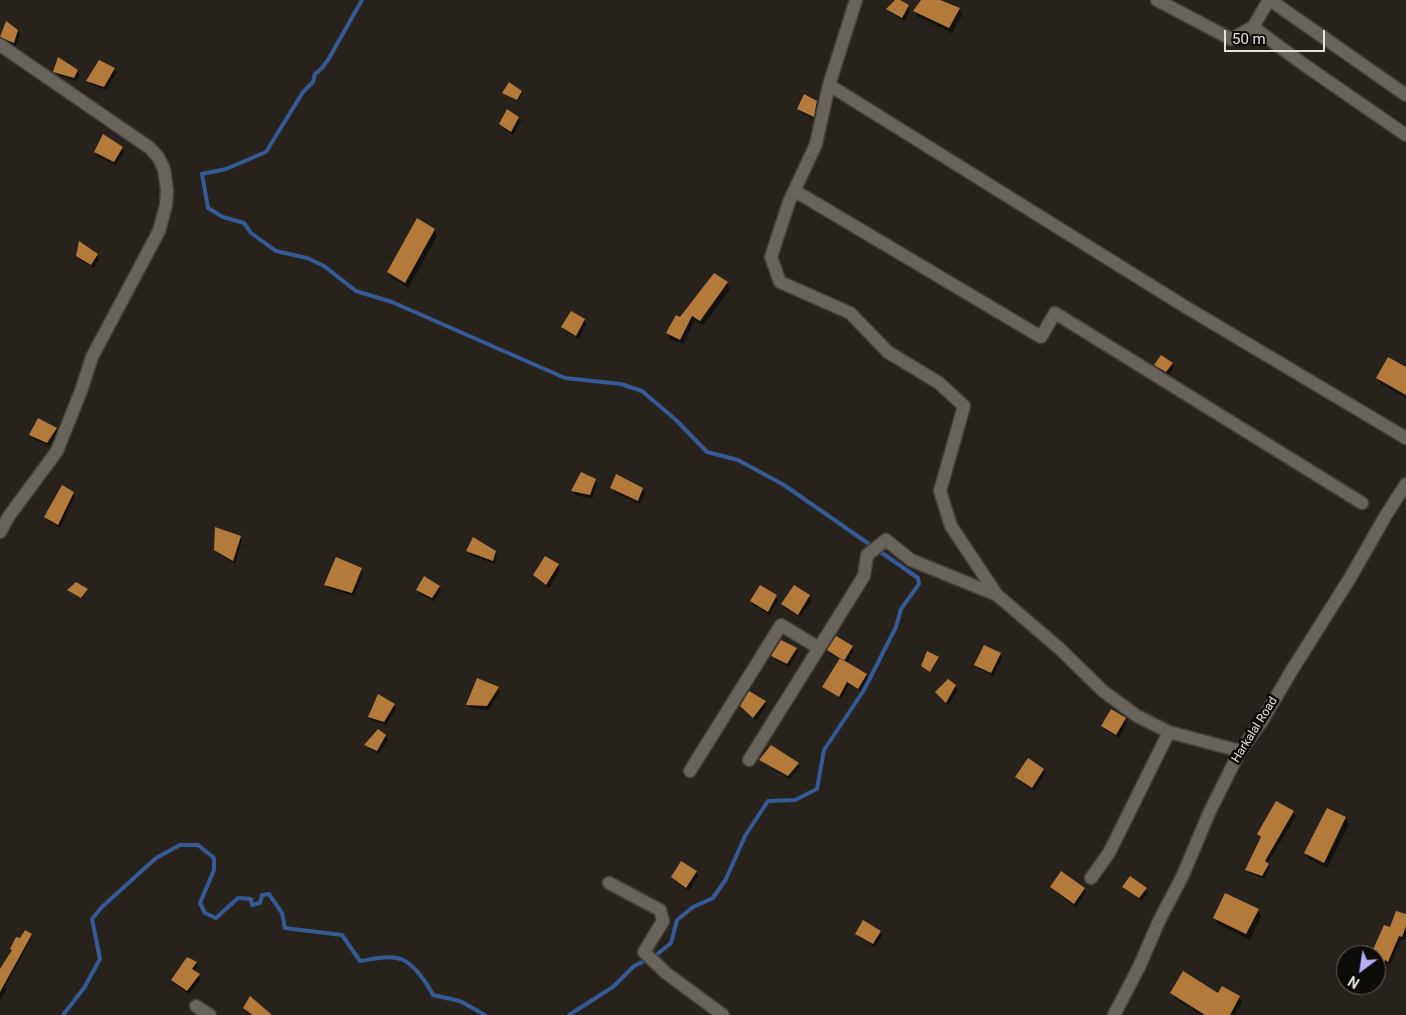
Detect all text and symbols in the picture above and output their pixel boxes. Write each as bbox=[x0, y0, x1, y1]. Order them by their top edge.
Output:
scale bar bbox=[1226, 20, 1327, 52]
text: 50 m bbox=[1232, 30, 1266, 48]
street label: Harkalal Road bbox=[1229, 695, 1281, 765]
north arrow bbox=[1336, 945, 1386, 995]
text: N bbox=[1345, 973, 1362, 991]

